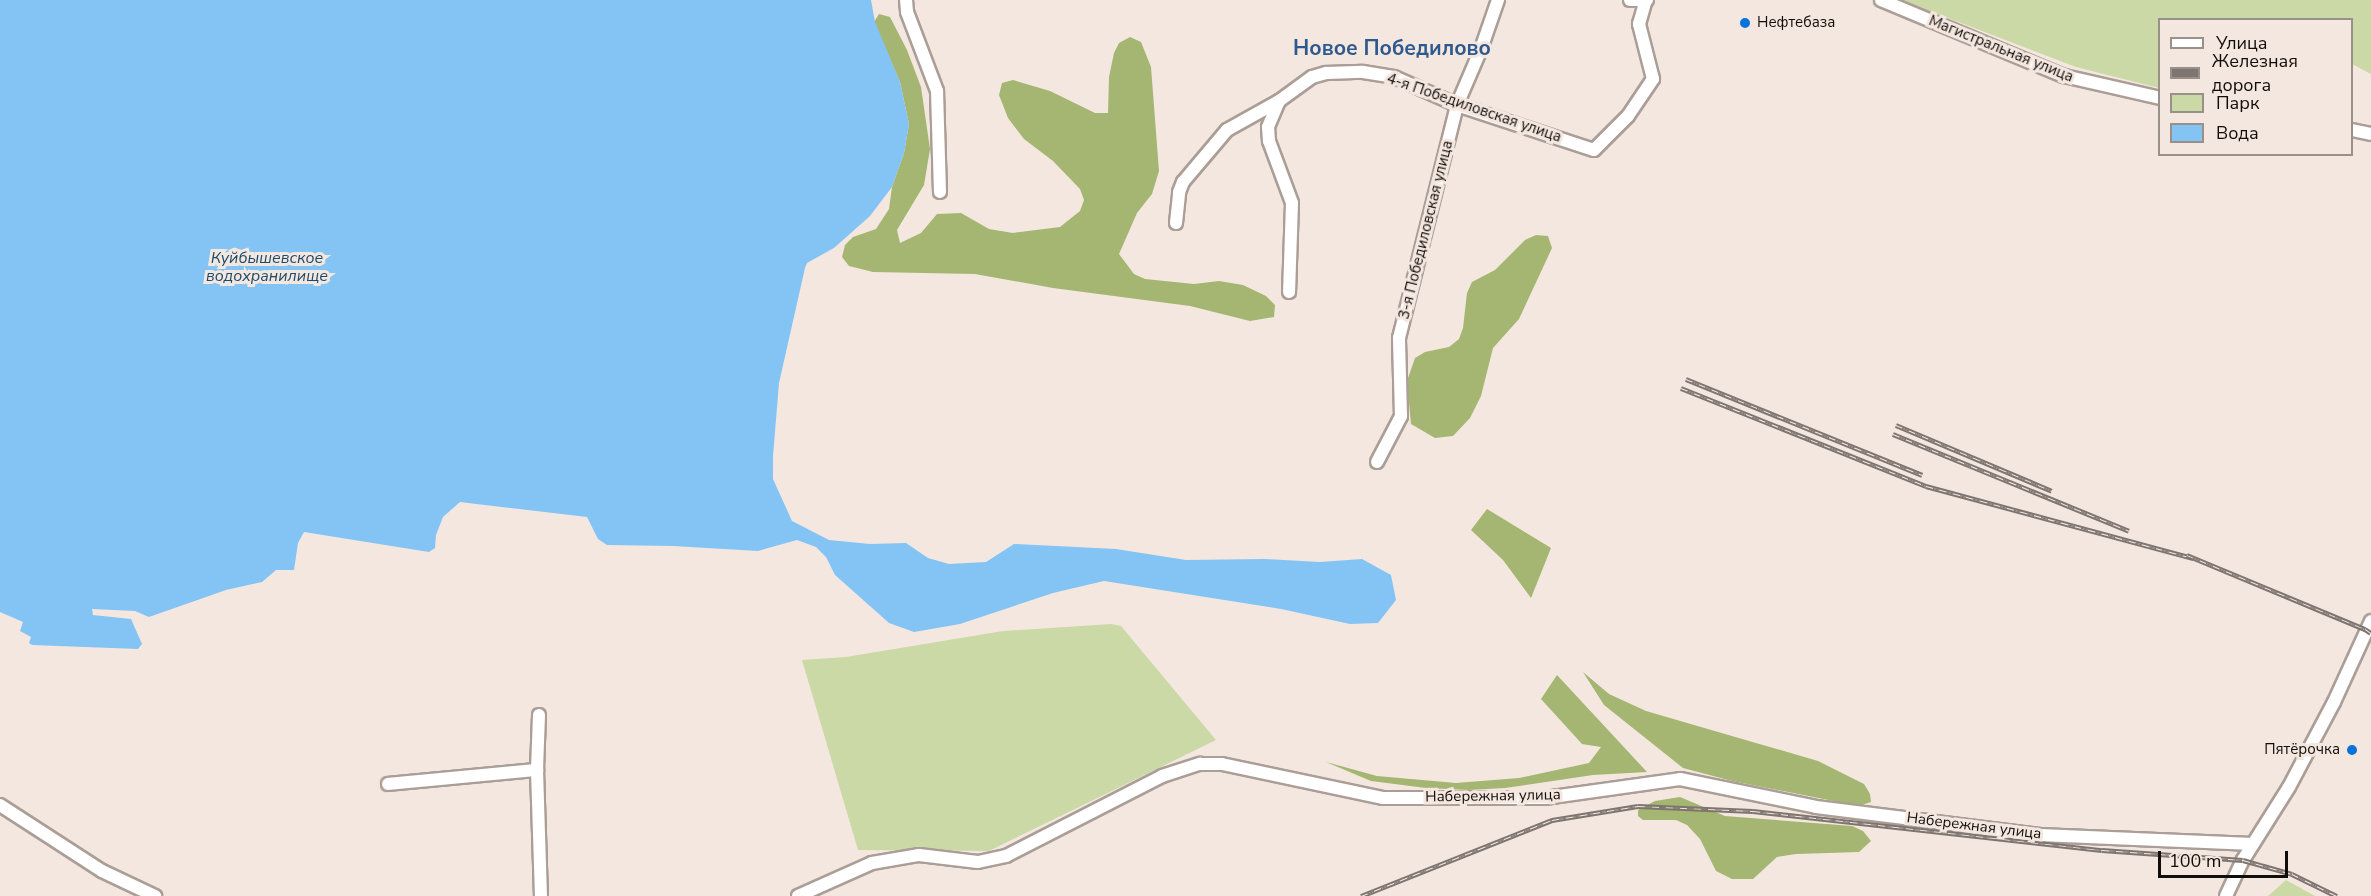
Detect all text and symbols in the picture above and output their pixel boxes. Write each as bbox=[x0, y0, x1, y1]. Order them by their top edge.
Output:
street label: Магистральная улица bbox=[1926, 12, 2076, 86]
place label: Нефтебаза bbox=[1757, 14, 1835, 32]
marker: Нефтебаза bbox=[1738, 16, 1752, 30]
legend bbox=[2158, 18, 2353, 156]
text: Улица bbox=[2216, 31, 2267, 55]
district label: Новое Победилово bbox=[1293, 35, 1491, 61]
text: Железная дорога bbox=[2212, 49, 2298, 97]
street label: 4-я Победиловская улица bbox=[1384, 70, 1564, 146]
text: Парк bbox=[2216, 91, 2259, 115]
text: Вода bbox=[2216, 121, 2259, 145]
street label: 3-я Победиловская улица bbox=[1395, 139, 1457, 321]
water label: Куйбышевское водохранилище bbox=[206, 248, 328, 286]
place label: Пятёрочка bbox=[2264, 741, 2340, 759]
marker: Пятёрочка bbox=[2345, 743, 2359, 757]
street label: Набережная улица bbox=[1425, 786, 1561, 806]
street label: Набережная улица bbox=[1906, 809, 2042, 843]
scale bar bbox=[2161, 839, 2292, 877]
text: 100 m bbox=[2169, 849, 2221, 873]

